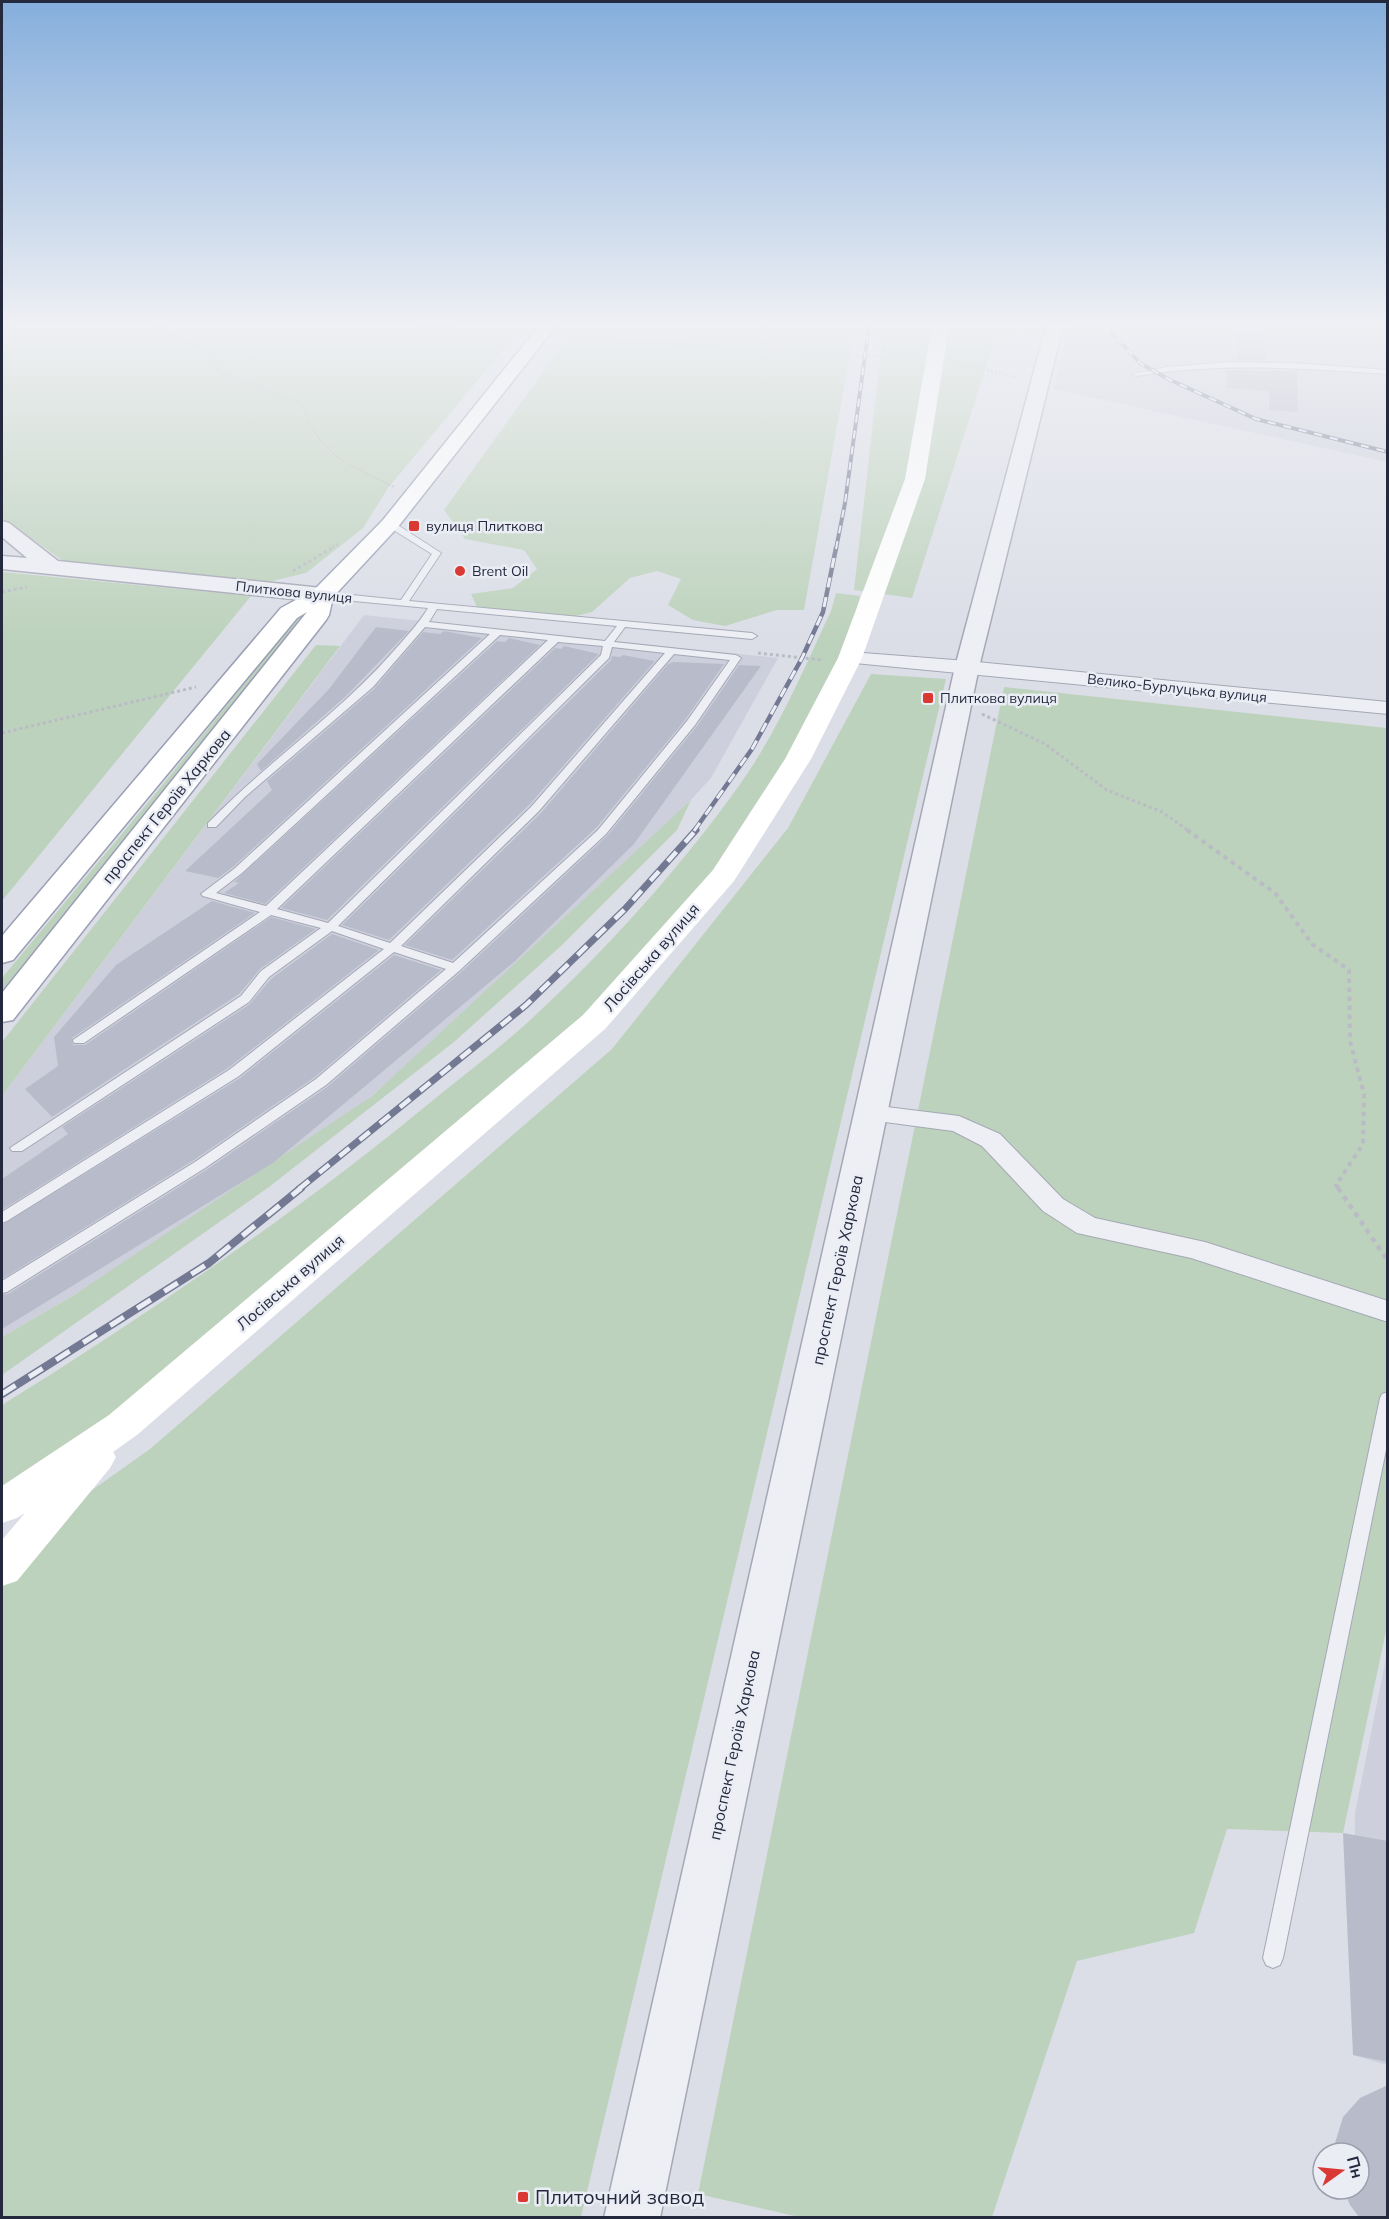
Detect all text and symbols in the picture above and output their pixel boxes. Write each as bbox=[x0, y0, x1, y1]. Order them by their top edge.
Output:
place label: вулиця Плиткова bbox=[426, 517, 543, 535]
marker: вулиця Плиткова bbox=[407, 519, 421, 533]
place label: Brent Oil bbox=[472, 562, 528, 580]
marker: Brent Oil bbox=[453, 564, 467, 578]
street label: Плиткова вулиця bbox=[235, 577, 353, 607]
street label: Велико-Бурлуцька вулиця bbox=[1086, 670, 1268, 706]
place label: Плиткова вулиця bbox=[940, 689, 1057, 707]
marker: Плиткова вулиця bbox=[921, 691, 935, 705]
street label: проспект Героїв Харкова bbox=[97, 724, 235, 888]
street label: Лосівська вулиця bbox=[599, 899, 703, 1015]
street label: проспект Героїв Харкова bbox=[807, 1173, 867, 1367]
street label: Лосівська вулиця bbox=[232, 1230, 348, 1334]
street label: проспект Героїв Харкова bbox=[704, 1648, 764, 1842]
north arrow bbox=[1311, 2141, 1371, 2201]
text: Пн bbox=[1343, 2154, 1368, 2180]
place label: Плиточний завод bbox=[535, 2184, 704, 2209]
marker: Плиточний завод bbox=[516, 2190, 530, 2204]

